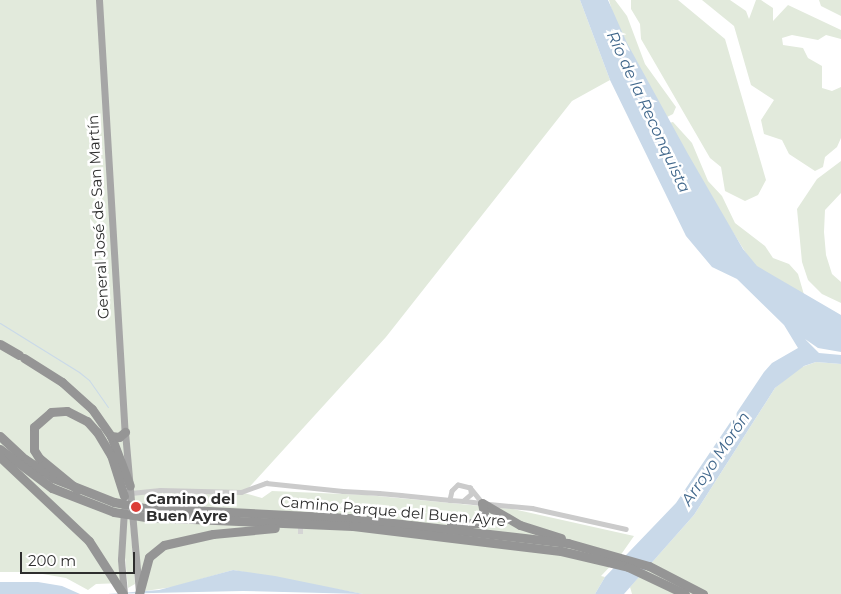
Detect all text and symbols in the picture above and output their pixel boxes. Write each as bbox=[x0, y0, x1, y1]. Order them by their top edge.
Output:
water label: Río de la Reconquista bbox=[602, 28, 694, 196]
street label: General José de San Martín bbox=[84, 115, 112, 319]
water label: Arroyo Morón bbox=[678, 409, 754, 509]
place label: Camino del Buen Ayre bbox=[146, 489, 235, 524]
street label: Camino Parque del Buen Ayre bbox=[279, 492, 507, 530]
marker: Camino del Buen Ayre bbox=[130, 501, 142, 513]
scale bar bbox=[22, 542, 138, 574]
text: 200 m bbox=[28, 551, 76, 570]

